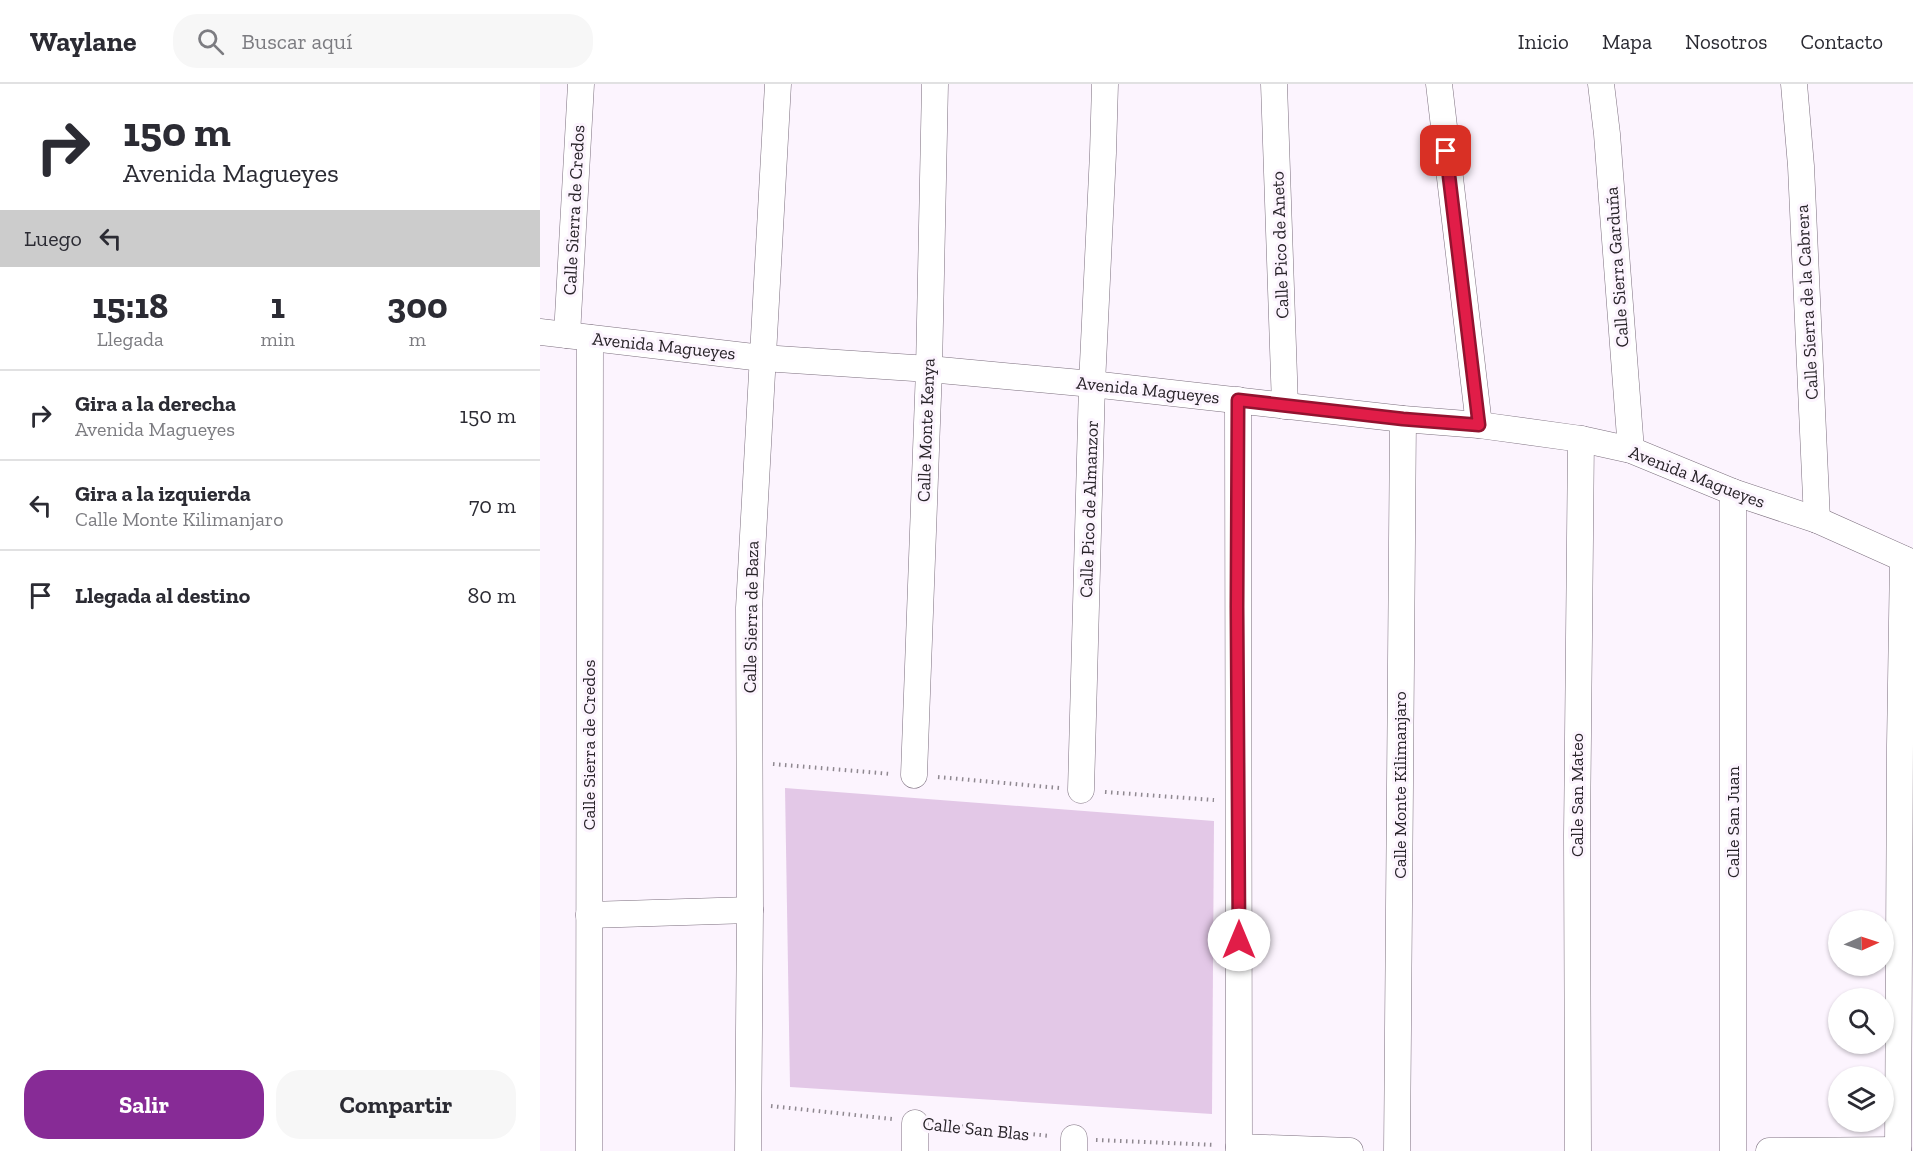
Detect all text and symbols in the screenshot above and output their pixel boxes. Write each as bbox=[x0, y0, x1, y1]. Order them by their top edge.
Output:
search box bbox=[173, 14, 593, 68]
text: Waylane bbox=[30, 25, 137, 58]
icon: search bbox=[194, 25, 227, 58]
text: Buscar aquí bbox=[242, 28, 352, 55]
text: Inicio bbox=[1518, 29, 1569, 54]
text: Mapa bbox=[1602, 29, 1652, 54]
text: Nosotros bbox=[1685, 29, 1767, 54]
text: Contacto bbox=[1800, 29, 1883, 54]
text: 150 m bbox=[123, 106, 231, 157]
icon: right bbox=[24, 108, 102, 186]
street label: Calle Sierra de Credos bbox=[559, 124, 589, 296]
pin bbox=[1420, 125, 1471, 176]
icon: arrive bbox=[1429, 134, 1462, 167]
text: Avenida Magueyes bbox=[123, 157, 339, 189]
street label: Calle Pico de Aneto bbox=[1266, 171, 1294, 319]
street label: Calle Sierra Garduña bbox=[1600, 186, 1634, 348]
street label: Calle Sierra de la Cabrera bbox=[1791, 203, 1823, 400]
icon: left bbox=[94, 222, 127, 255]
text: Luego bbox=[24, 225, 82, 252]
text: 15:18 bbox=[92, 284, 168, 327]
text: 1 bbox=[270, 284, 285, 327]
text: 300 bbox=[387, 284, 448, 327]
text: Llegada bbox=[97, 327, 164, 351]
text: min bbox=[261, 327, 295, 351]
text: m bbox=[409, 327, 426, 351]
street label: Avenida Magueyes bbox=[591, 328, 737, 364]
street label: Calle Monte Kenya bbox=[912, 357, 940, 502]
street label: Avenida Magueyes bbox=[1075, 372, 1221, 408]
text: Gira a la derecha bbox=[75, 390, 236, 417]
icon: right bbox=[24, 399, 57, 432]
text: 150 m bbox=[460, 402, 516, 429]
text: Avenida Magueyes bbox=[75, 417, 235, 441]
street label: Calle Pico de Almanzor bbox=[1075, 420, 1103, 598]
street label: Avenida Magueyes bbox=[1626, 441, 1768, 513]
text: Gira a la izquierda bbox=[75, 480, 251, 507]
icon: left bbox=[24, 489, 57, 522]
text: 70 m bbox=[469, 492, 516, 519]
text: Calle Monte Kilimanjaro bbox=[75, 507, 284, 531]
street label: Calle Sierra de Baza bbox=[739, 540, 763, 693]
icon: arrive bbox=[24, 579, 57, 612]
text: Llegada al destino bbox=[75, 582, 250, 609]
text: 80 m bbox=[468, 582, 516, 609]
street label: Calle Sierra de Credos bbox=[578, 660, 600, 830]
street label: Calle Monte Kilimanjaro bbox=[1389, 691, 1411, 879]
street label: Calle San Mateo bbox=[1566, 733, 1588, 857]
street label: Calle San Juan bbox=[1722, 765, 1744, 878]
position arrow bbox=[1207, 908, 1271, 972]
north arrow bbox=[1828, 910, 1894, 976]
map controls bbox=[1828, 910, 1894, 1132]
button: search bbox=[1828, 988, 1894, 1054]
button: layers bbox=[1828, 1066, 1894, 1132]
button: Salir bbox=[24, 1070, 264, 1139]
button: Compartir bbox=[276, 1070, 516, 1139]
street label: Calle San Blas bbox=[922, 1112, 1031, 1146]

